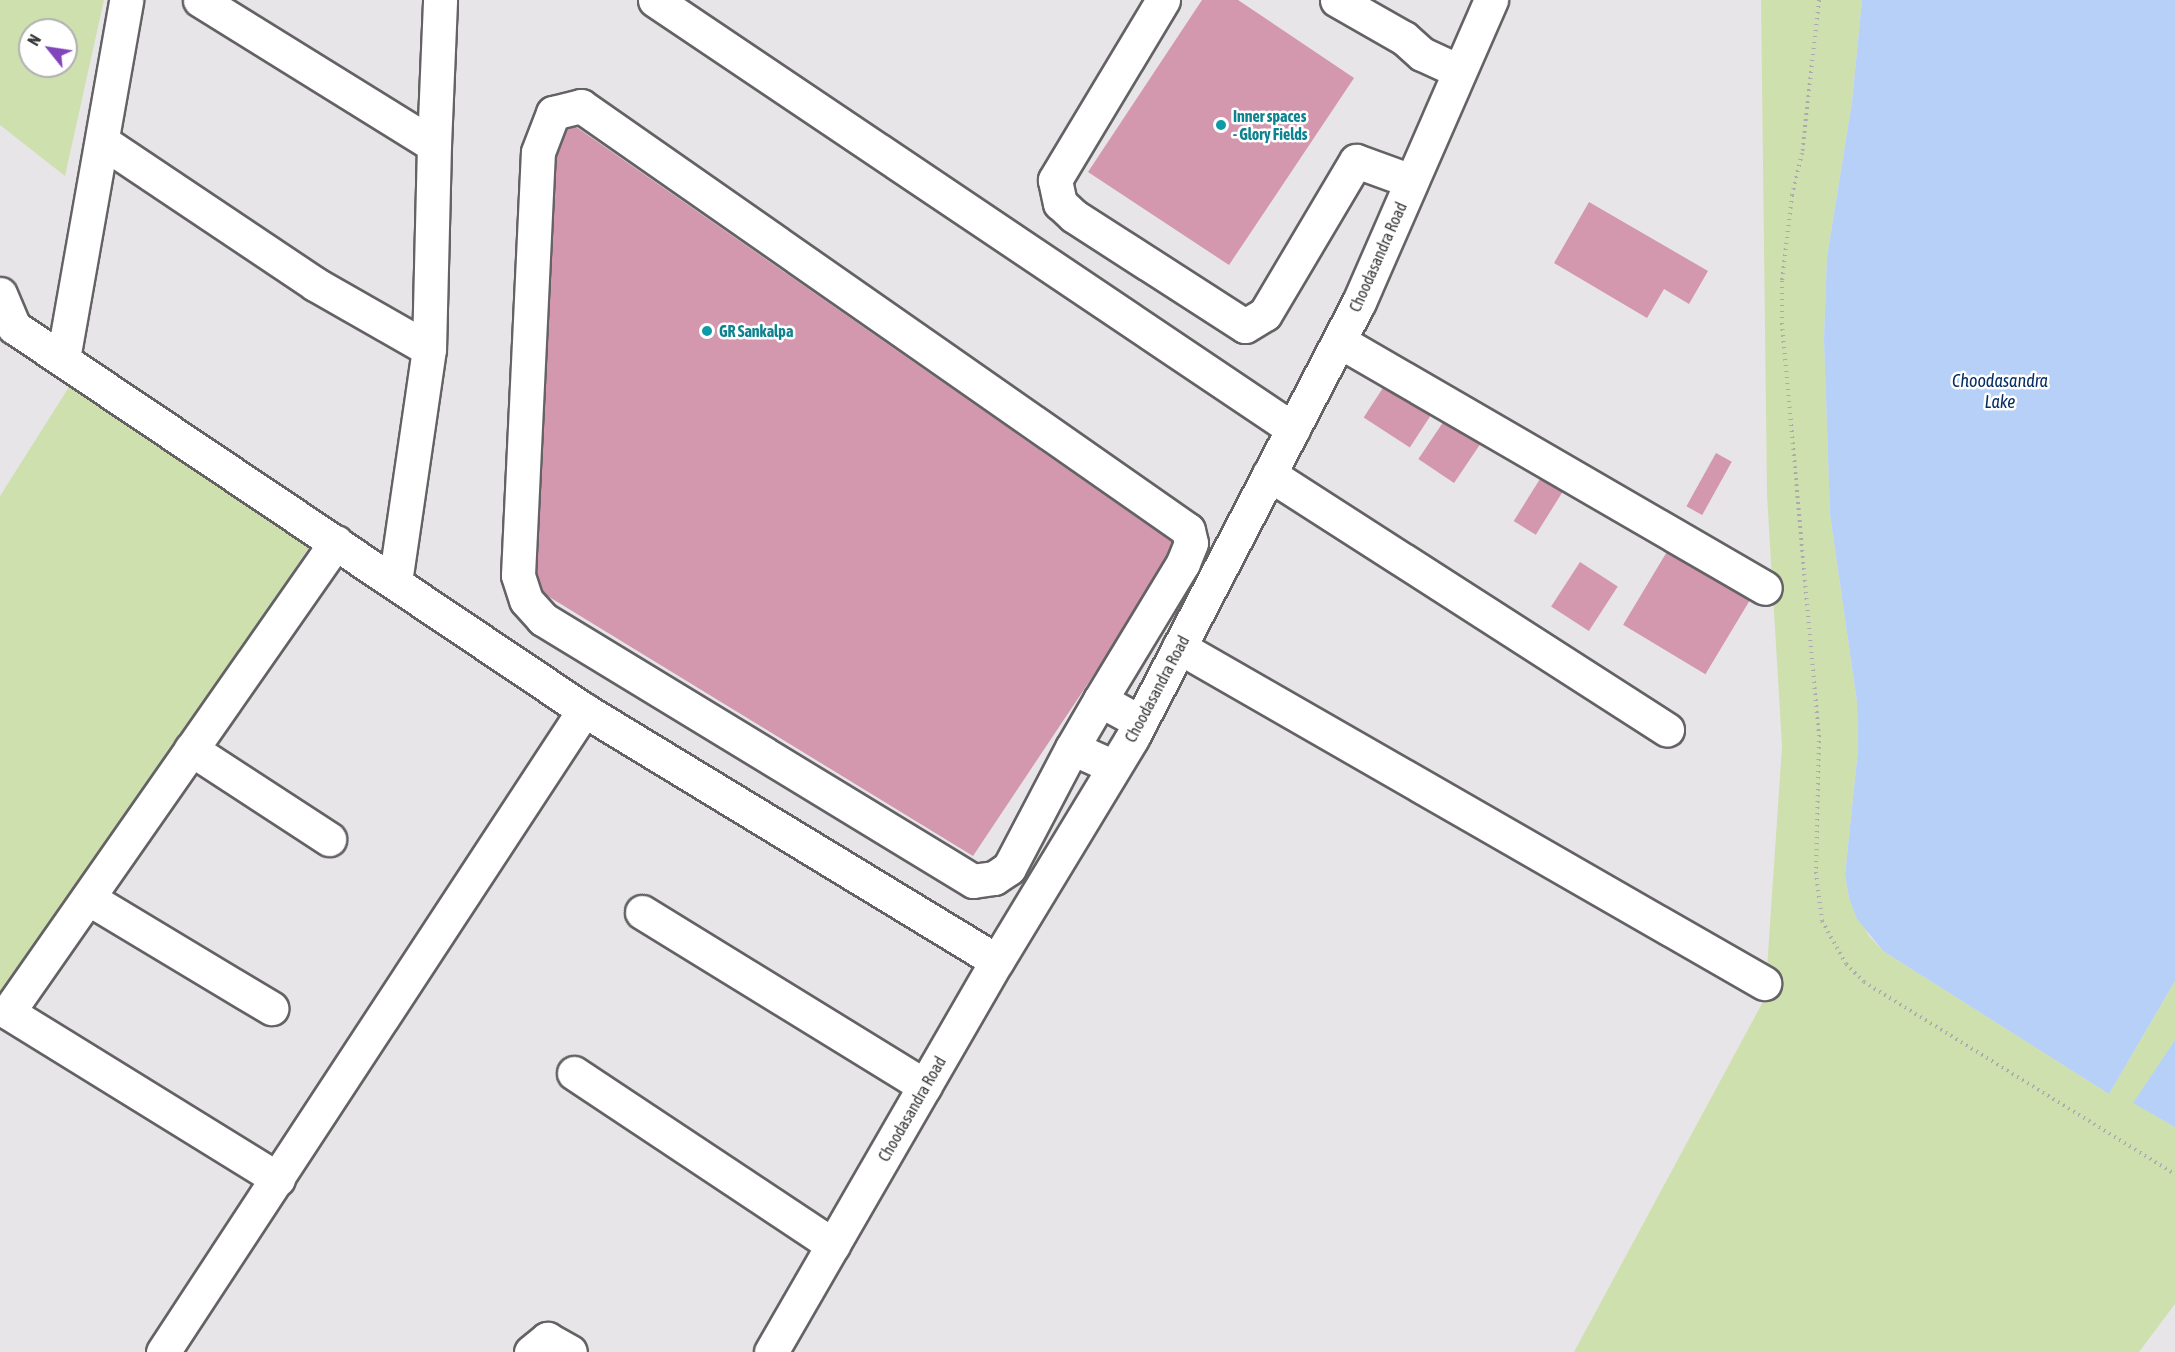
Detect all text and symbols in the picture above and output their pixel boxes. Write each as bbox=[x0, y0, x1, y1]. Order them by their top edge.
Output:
north arrow bbox=[18, 18, 78, 78]
text: N bbox=[24, 31, 44, 49]
place label: Inner spaces - Glory Fields bbox=[1233, 106, 1307, 144]
marker: Inner spaces - Glory Fields bbox=[1214, 118, 1228, 132]
street label: Choodasandra Road bbox=[1345, 199, 1411, 315]
place label: GR Sankalpa bbox=[719, 321, 793, 341]
marker: GR Sankalpa bbox=[700, 324, 714, 338]
water label: Choodasandra Lake bbox=[1952, 371, 2048, 413]
street label: Choodasandra Road bbox=[1121, 632, 1193, 746]
street label: Choodasandra Road bbox=[874, 1053, 950, 1165]

